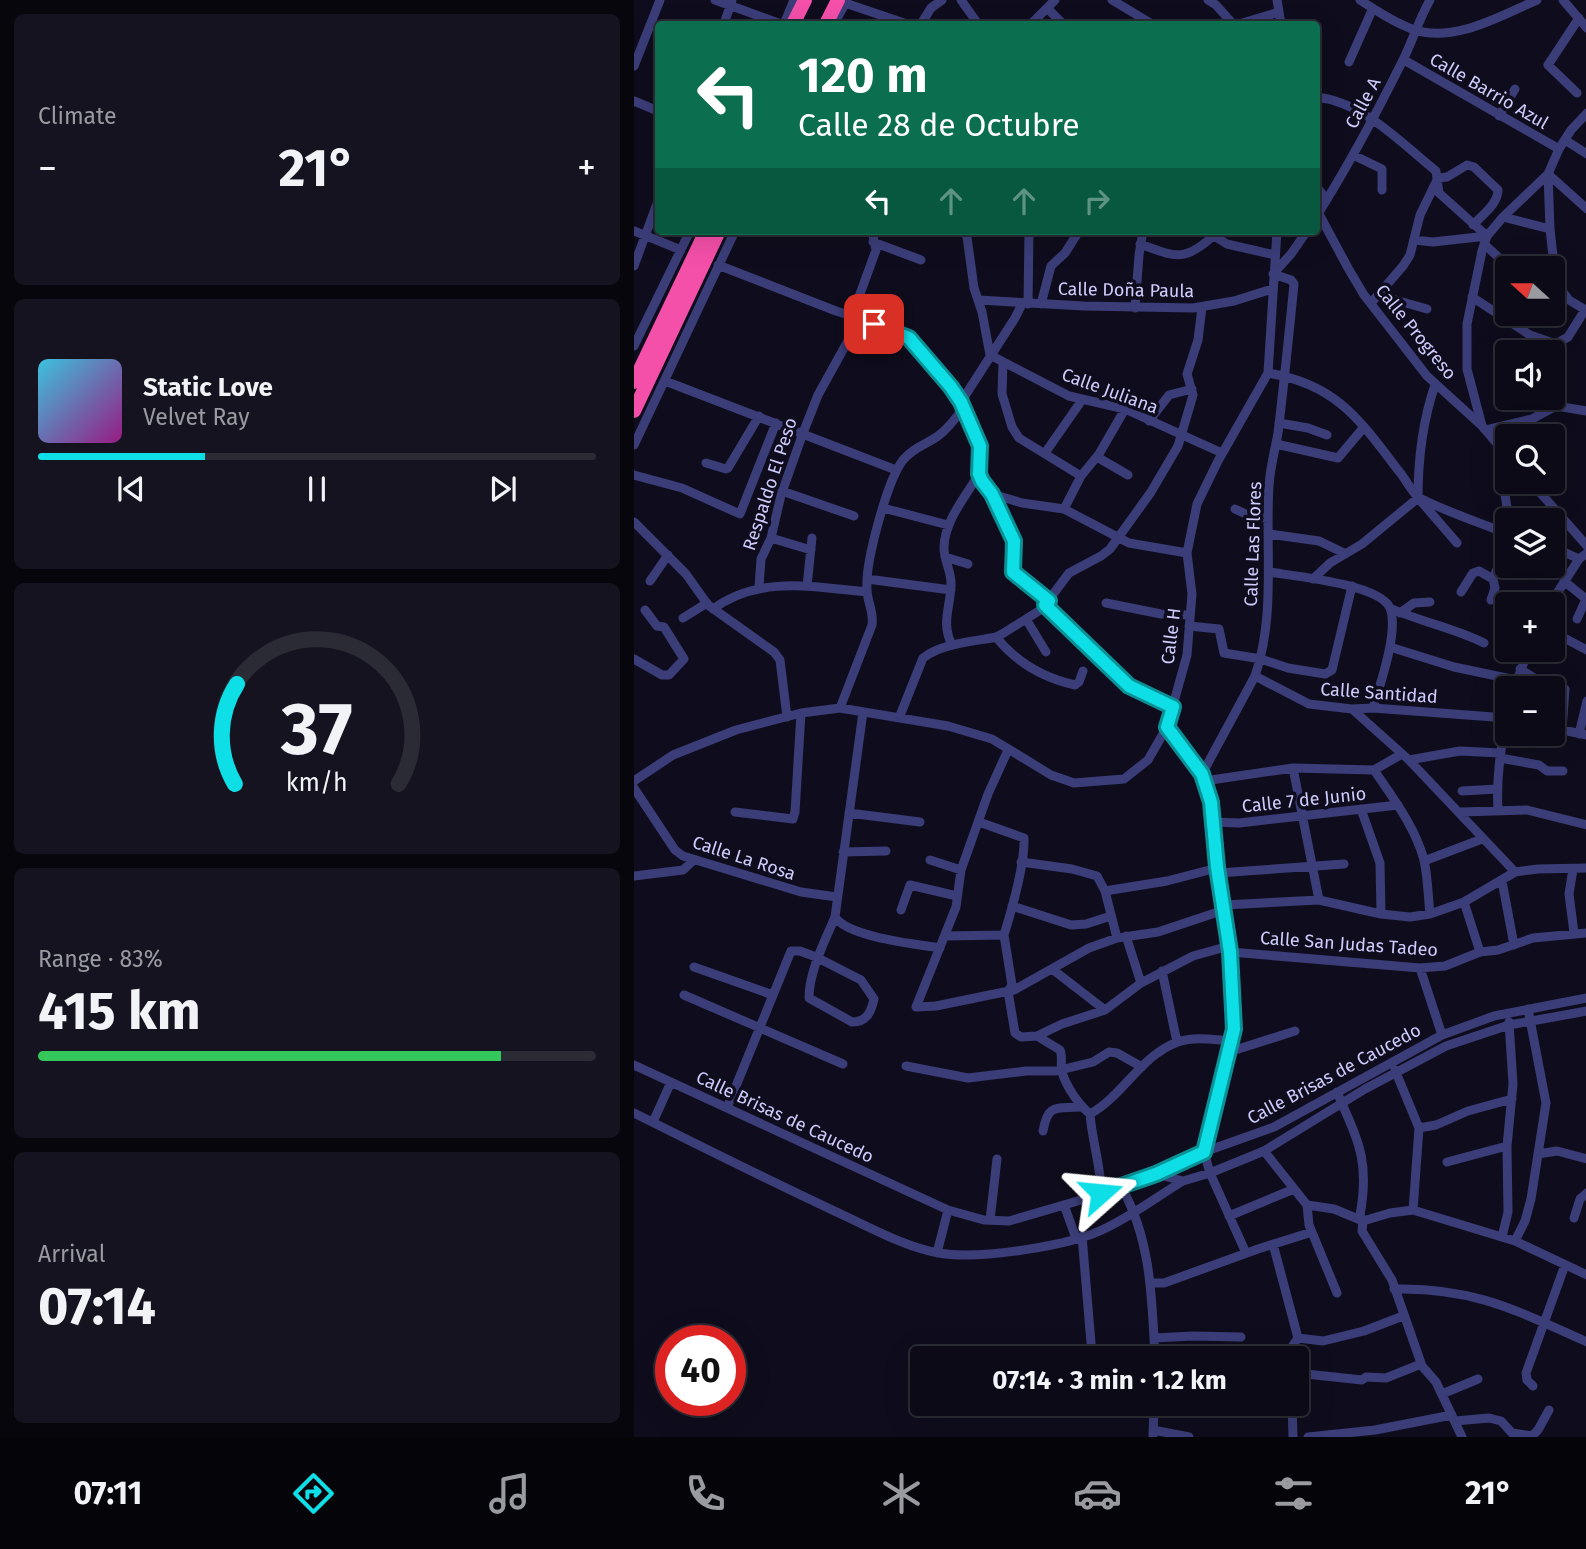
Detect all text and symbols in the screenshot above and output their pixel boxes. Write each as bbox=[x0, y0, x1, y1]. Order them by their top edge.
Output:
text: 120 m bbox=[798, 46, 928, 105]
street label: Calle Barrio Azul bbox=[1426, 48, 1552, 134]
icon: left bbox=[683, 49, 774, 140]
street label: Calle A bbox=[1340, 73, 1386, 132]
text: Climate bbox=[38, 102, 117, 130]
text: Calle 28 de Octubre bbox=[798, 106, 1080, 144]
text: 21° bbox=[279, 137, 356, 200]
text: − bbox=[38, 145, 57, 191]
text: + bbox=[577, 145, 596, 191]
icon: left bbox=[859, 182, 897, 220]
icon: ahead bbox=[932, 182, 970, 220]
icon: ahead bbox=[1005, 182, 1043, 220]
icon: right bbox=[1078, 182, 1116, 220]
north arrow bbox=[1495, 256, 1565, 326]
map controls bbox=[1495, 256, 1565, 746]
street label: Calle Doña Paula bbox=[1058, 278, 1194, 302]
street label: Calle Progreso bbox=[1371, 280, 1461, 384]
pin bbox=[844, 294, 904, 354]
icon: arrive bbox=[855, 305, 893, 343]
button: sound bbox=[1495, 340, 1565, 410]
street label: Calle Juliana bbox=[1059, 363, 1161, 419]
text: Static Love bbox=[143, 372, 273, 403]
text: Velvet Ray bbox=[143, 403, 250, 431]
street label: Respaldo El Peso bbox=[738, 415, 802, 553]
button: search bbox=[1495, 424, 1565, 494]
icon: previous bbox=[112, 470, 150, 508]
icon: pause bbox=[298, 470, 336, 508]
icon: next bbox=[484, 470, 522, 508]
street label: Calle Las Flores bbox=[1240, 481, 1266, 607]
button: layers bbox=[1495, 508, 1565, 578]
button: + bbox=[1495, 592, 1565, 662]
street label: Calle H bbox=[1157, 606, 1185, 666]
button: − bbox=[1495, 676, 1565, 746]
street label: Calle Santidad bbox=[1320, 678, 1438, 708]
text: 37 bbox=[280, 687, 353, 774]
text: km/h bbox=[286, 768, 348, 798]
street label: Calle 7 de Junio bbox=[1241, 783, 1367, 817]
street label: Calle La Rosa bbox=[690, 831, 798, 885]
street label: Calle San Judas Tadeo bbox=[1259, 927, 1439, 961]
text: Range · 83% bbox=[38, 945, 163, 973]
text: 415 km bbox=[38, 980, 201, 1043]
street label: Calle Brisas de Caucedo bbox=[1243, 1019, 1425, 1129]
street label: Calle Brisas de Caucedo bbox=[693, 1066, 877, 1168]
position arrow bbox=[1064, 1156, 1138, 1230]
text: Arrival bbox=[38, 1240, 105, 1268]
text: 07:14 bbox=[38, 1275, 156, 1338]
speed limit sign: 40 bbox=[655, 1325, 746, 1416]
text: 07:14 · 3 min · 1.2 km bbox=[992, 1365, 1227, 1396]
icon: directions bbox=[289, 1469, 338, 1518]
icon: music bbox=[485, 1469, 534, 1518]
icon: phone bbox=[681, 1469, 730, 1518]
icon: climate bbox=[877, 1469, 926, 1518]
icon: car bbox=[1073, 1469, 1122, 1518]
icon: filters bbox=[1269, 1469, 1318, 1518]
text: 07:11 bbox=[73, 1474, 142, 1512]
text: 21° bbox=[1465, 1474, 1512, 1512]

